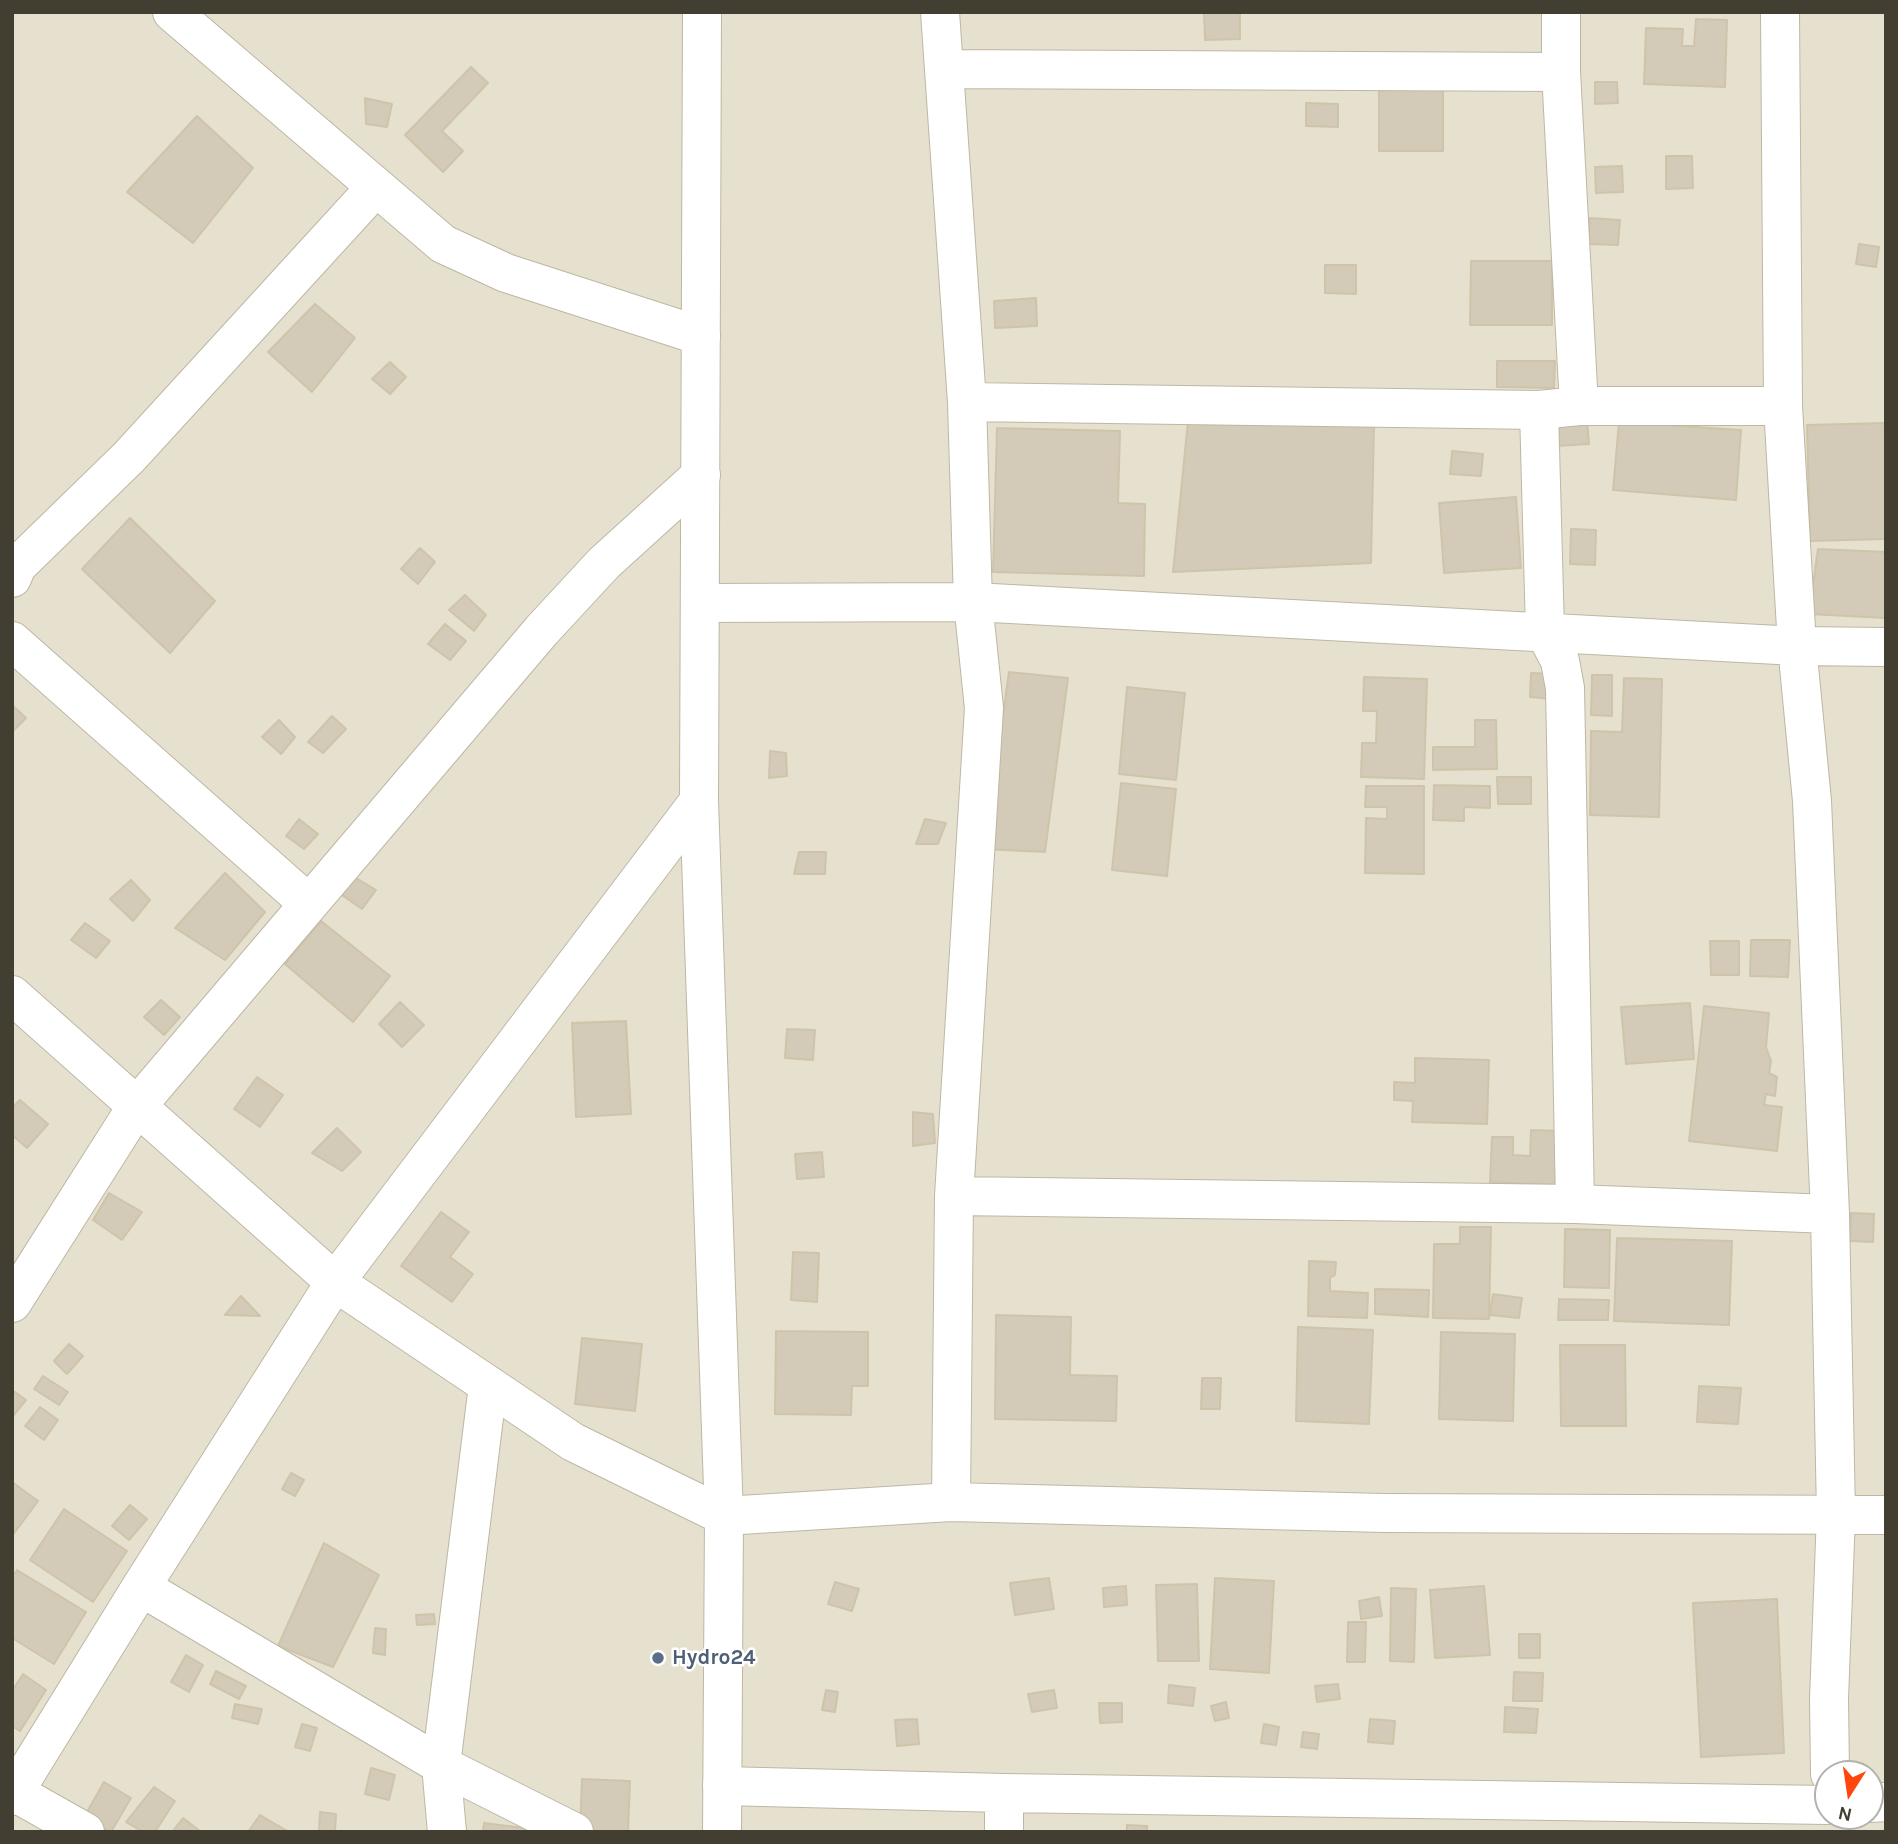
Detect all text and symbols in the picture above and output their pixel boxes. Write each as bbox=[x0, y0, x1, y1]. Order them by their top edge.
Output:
place label: Hydro24 bbox=[672, 1645, 756, 1671]
marker: Hydro24 bbox=[650, 1650, 666, 1666]
north arrow bbox=[1814, 1760, 1884, 1830]
text: N bbox=[1836, 1801, 1854, 1826]

